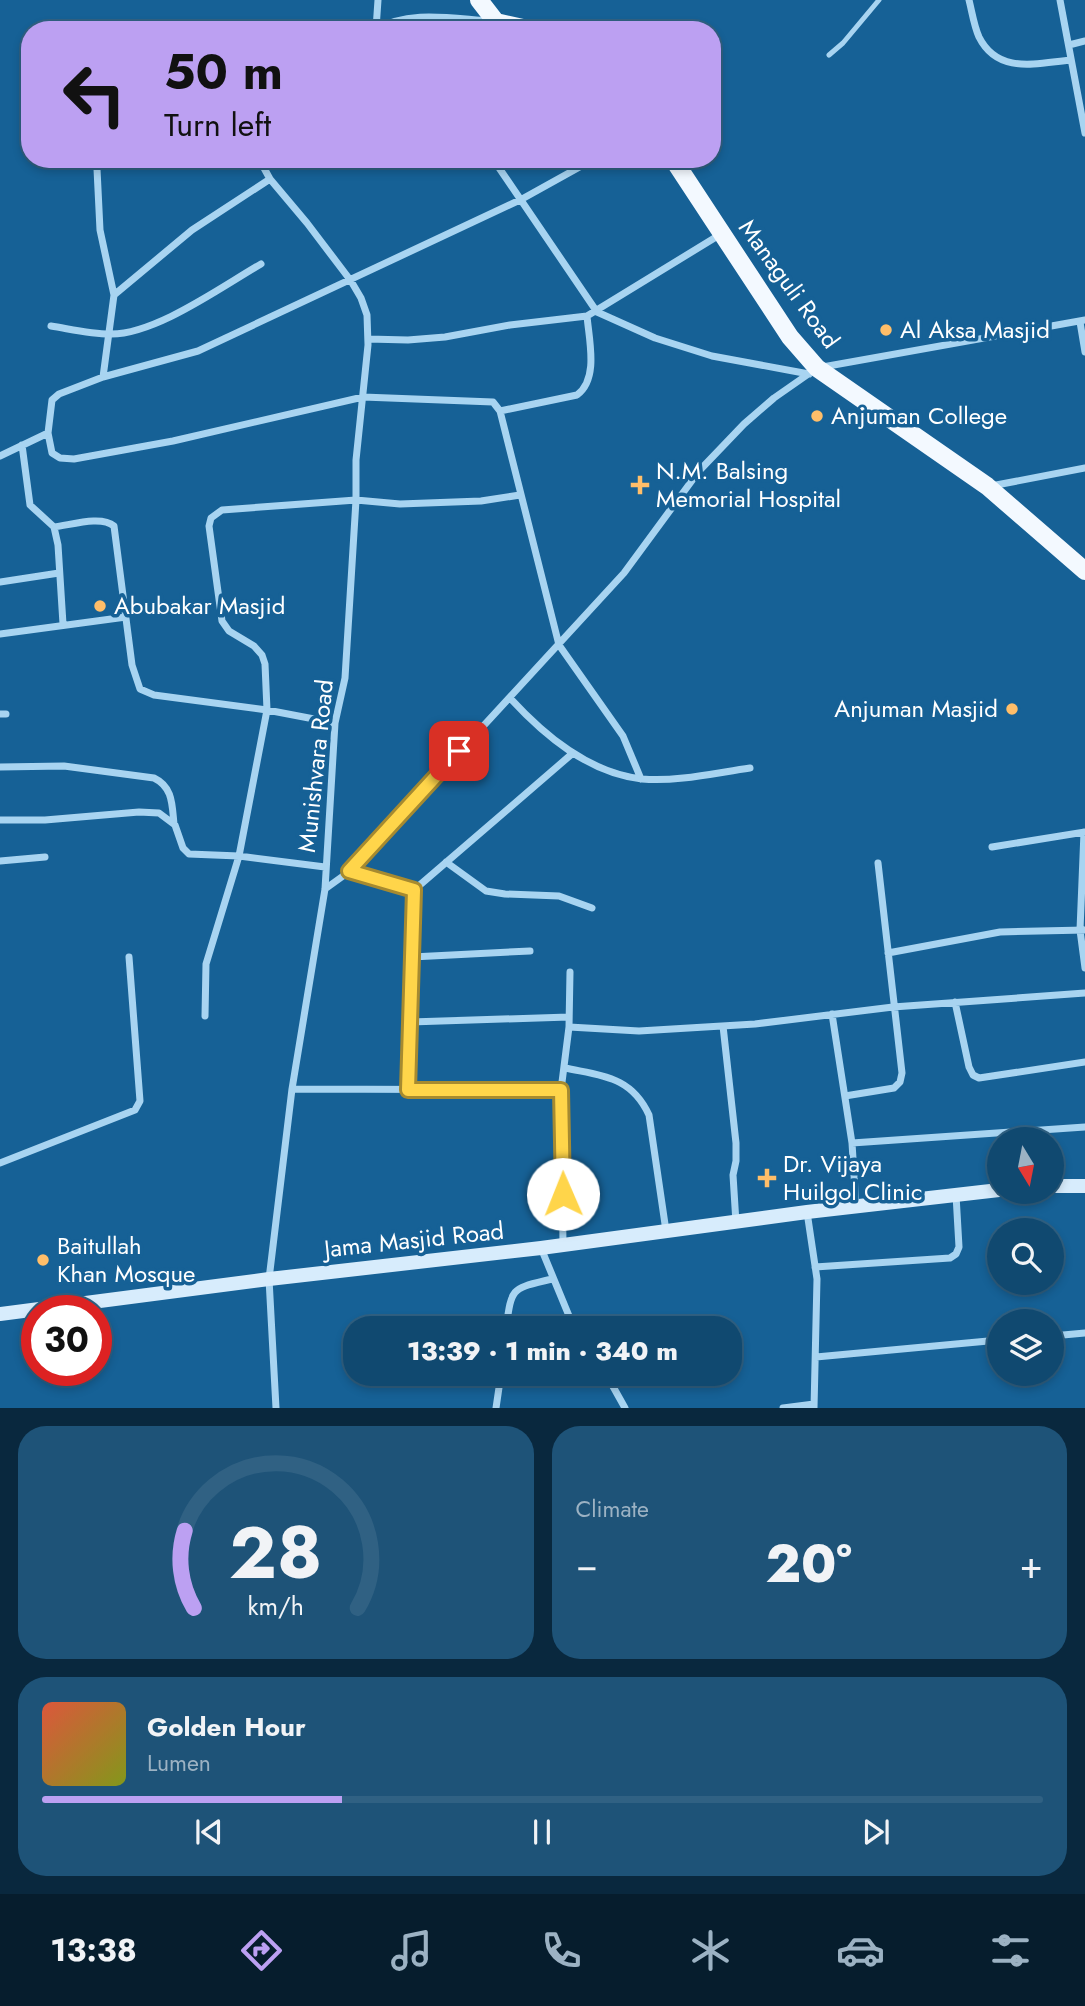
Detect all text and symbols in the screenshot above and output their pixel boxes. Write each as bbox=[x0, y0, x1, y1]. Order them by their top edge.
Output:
text: 50 m bbox=[164, 37, 283, 107]
icon: left bbox=[49, 49, 140, 140]
text: Turn left bbox=[164, 102, 271, 148]
street label: Managuli Road bbox=[731, 212, 848, 356]
place label: Al Aksa Masjid bbox=[900, 312, 1050, 347]
marker: Al Aksa Masjid bbox=[878, 322, 894, 338]
place label: Anjuman College bbox=[831, 398, 1007, 433]
marker: Anjuman College bbox=[809, 408, 825, 424]
place label: N.M. Balsing Memorial Hospital bbox=[656, 453, 841, 516]
marker: N.M. Balsing Memorial Hospital bbox=[630, 475, 650, 495]
place label: Abubakar Masjid bbox=[114, 588, 285, 623]
marker: Abubakar Masjid bbox=[92, 598, 108, 614]
street label: Munishvara Road bbox=[289, 678, 342, 854]
place label: Anjuman Masjid bbox=[834, 691, 998, 726]
marker: Anjuman Masjid bbox=[1004, 701, 1020, 717]
pin bbox=[429, 721, 489, 781]
icon: arrive bbox=[440, 732, 478, 770]
north arrow bbox=[987, 1127, 1064, 1204]
map controls bbox=[987, 1127, 1064, 1386]
place label: Dr. Vijaya Huilgol Clinic bbox=[783, 1146, 923, 1209]
position arrow bbox=[526, 1157, 600, 1231]
marker: Dr. Vijaya Huilgol Clinic bbox=[757, 1168, 777, 1188]
street label: Jama Masjid Road bbox=[319, 1213, 505, 1267]
button: search bbox=[987, 1218, 1064, 1295]
place label: Baitullah Khan Mosque bbox=[57, 1228, 195, 1291]
marker: Baitullah Khan Mosque bbox=[35, 1252, 51, 1268]
speed limit sign: 30 bbox=[21, 1295, 112, 1386]
button: layers bbox=[987, 1309, 1064, 1386]
text: 13:39 · 1 min · 340 m bbox=[407, 1332, 678, 1370]
text: Climate bbox=[576, 1492, 649, 1526]
text: 28 bbox=[229, 1501, 322, 1606]
text: 20° bbox=[765, 1526, 852, 1602]
text: − bbox=[576, 1537, 598, 1592]
text: + bbox=[1020, 1537, 1043, 1592]
text: km/h bbox=[247, 1588, 304, 1624]
text: Golden Hour bbox=[147, 1708, 306, 1746]
text: Lumen bbox=[147, 1746, 211, 1780]
icon: previous bbox=[190, 1813, 228, 1851]
icon: pause bbox=[523, 1813, 561, 1851]
icon: next bbox=[857, 1813, 895, 1851]
icon: directions bbox=[237, 1926, 286, 1975]
icon: music bbox=[387, 1926, 436, 1975]
icon: phone bbox=[537, 1926, 586, 1975]
icon: climate bbox=[686, 1926, 735, 1975]
icon: car bbox=[836, 1926, 885, 1975]
icon: filters bbox=[986, 1926, 1035, 1975]
text: 13:38 bbox=[50, 1927, 137, 1973]

